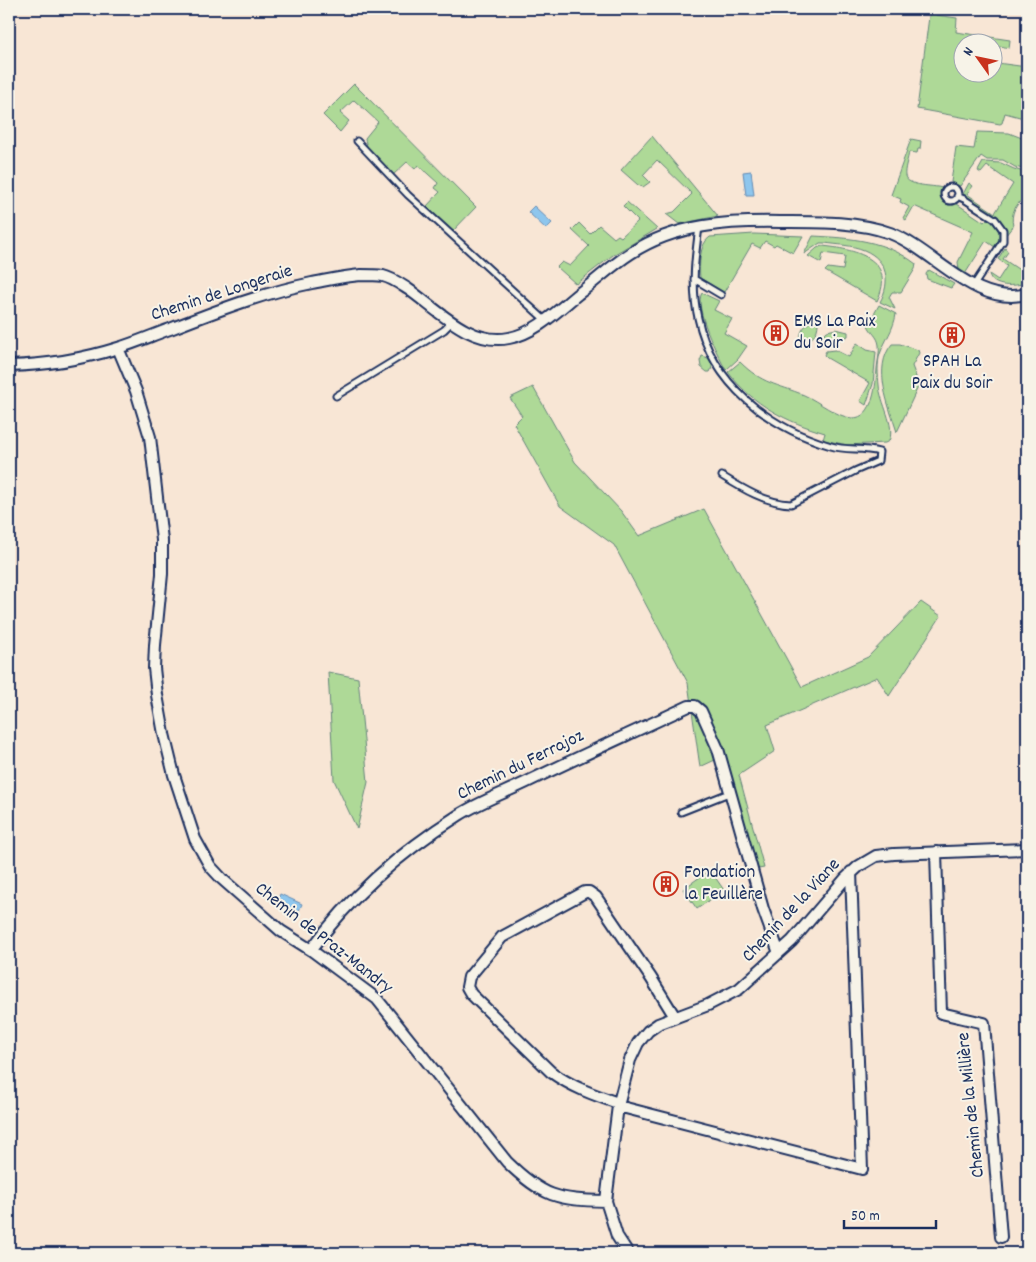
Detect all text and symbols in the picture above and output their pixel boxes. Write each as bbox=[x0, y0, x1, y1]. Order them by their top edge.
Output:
north arrow bbox=[954, 32, 1004, 82]
text: N bbox=[959, 44, 979, 60]
street label: Chemin de Longeraie bbox=[148, 258, 296, 330]
place label: EMS La Paix du Soir bbox=[794, 309, 876, 358]
building icon: EMS La Paix du Soir bbox=[763, 320, 789, 346]
building icon: SPAH La Paix du Soir bbox=[939, 322, 965, 348]
place label: SPAH La Paix du Soir bbox=[911, 349, 993, 398]
street label: Chemin du Ferrajoz bbox=[453, 724, 589, 808]
street label: Chemin de la Viane bbox=[736, 853, 848, 969]
place label: Fondation la Feuillère bbox=[684, 860, 763, 909]
building icon: Fondation la Feuillère bbox=[653, 871, 679, 897]
street label: Chemin de Praz-Mandry bbox=[248, 876, 398, 1002]
street label: Chemin de la Millière bbox=[951, 1031, 993, 1179]
scale bar bbox=[844, 1197, 936, 1229]
text: 50 m bbox=[851, 1206, 880, 1228]

